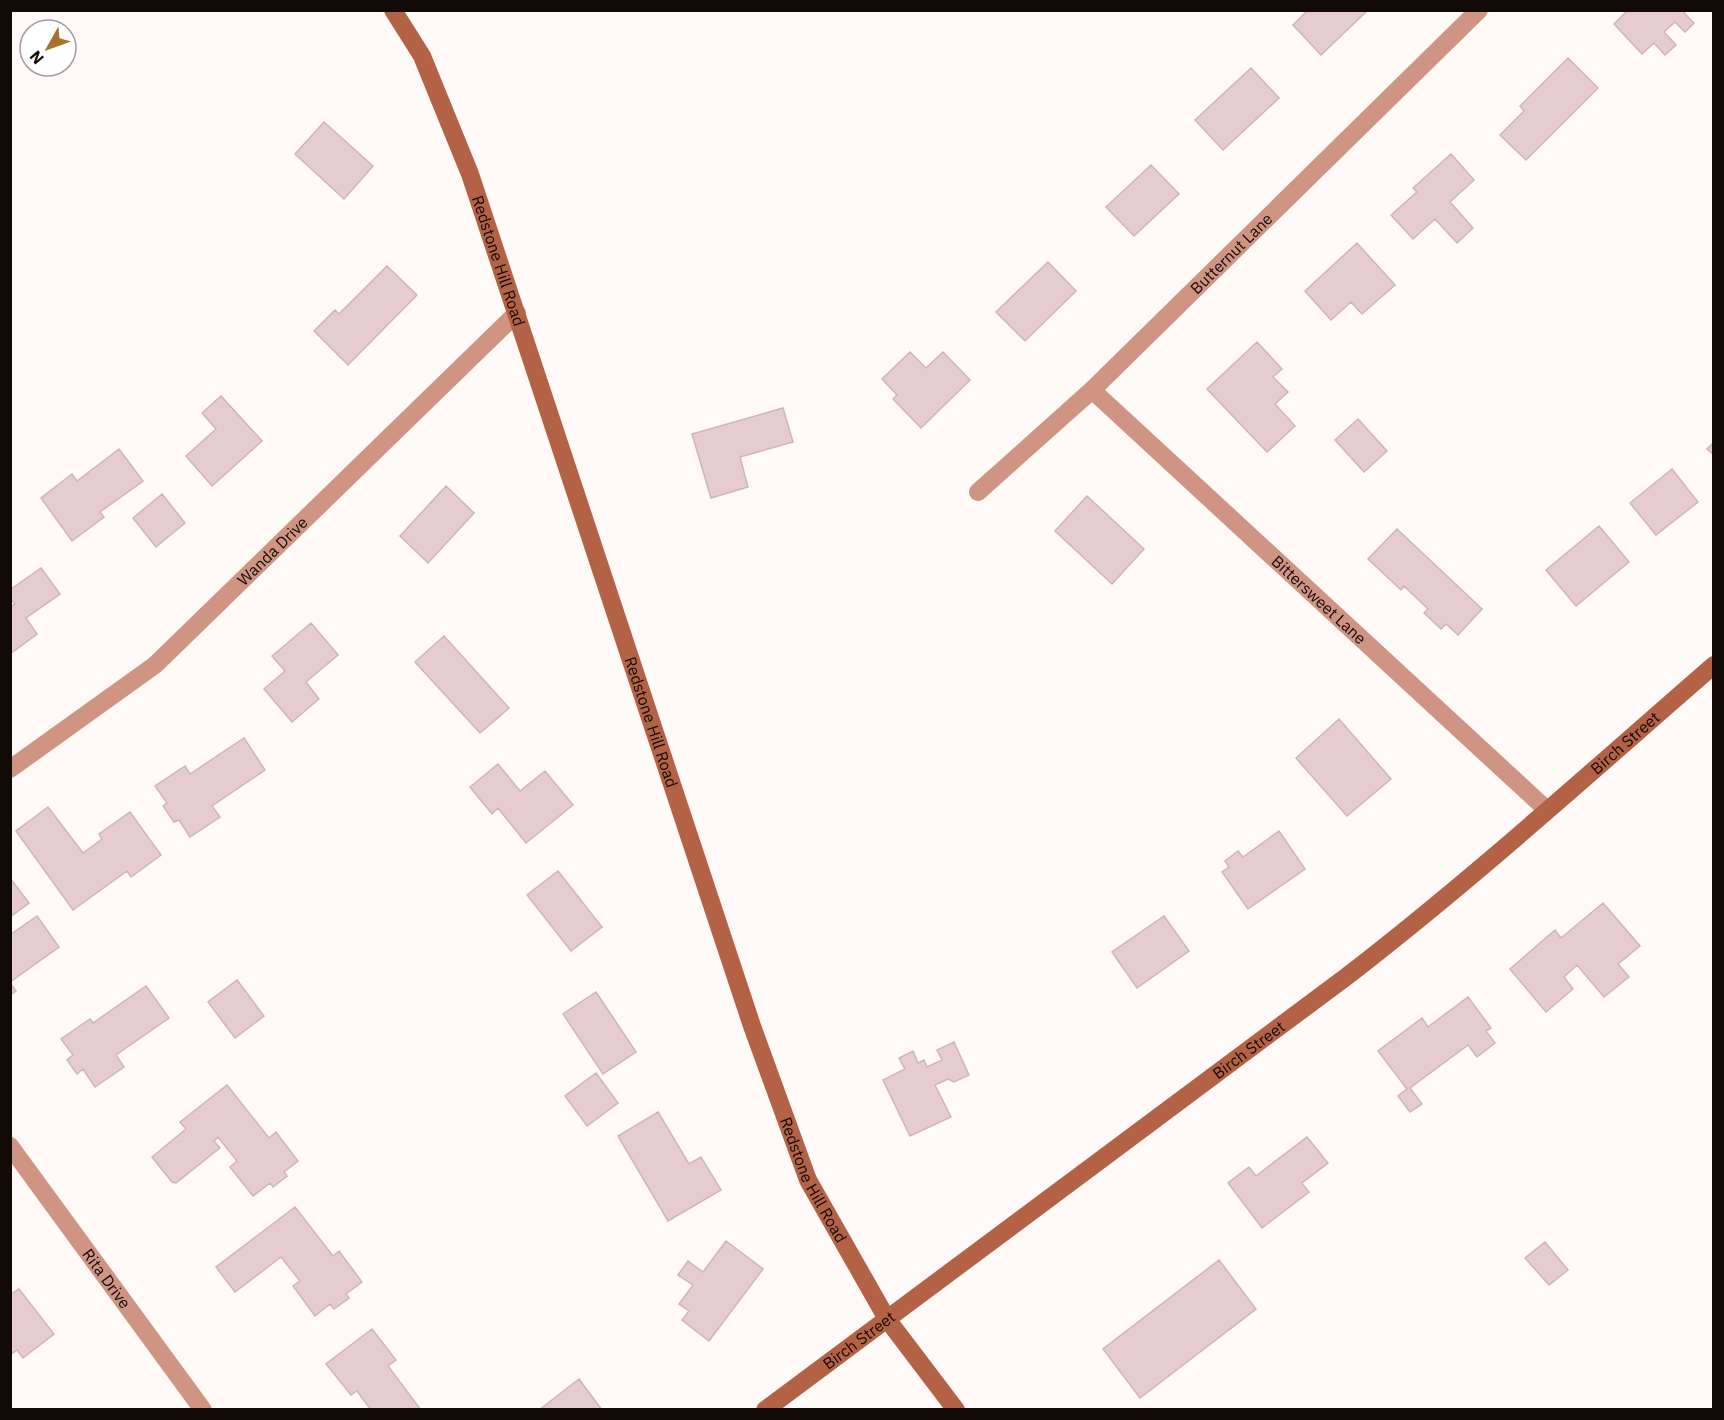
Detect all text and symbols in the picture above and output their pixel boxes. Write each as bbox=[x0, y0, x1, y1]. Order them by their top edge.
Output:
north arrow bbox=[18, 18, 78, 78]
text: N bbox=[25, 47, 48, 69]
street label: Redstone Hill Road bbox=[468, 193, 530, 329]
street label: Butternut Lane bbox=[1186, 208, 1277, 298]
street label: Wanda Drive bbox=[233, 512, 312, 590]
street label: Bittersweet Lane bbox=[1268, 551, 1371, 648]
street label: Redstone Hill Road bbox=[620, 654, 682, 790]
street label: Birch Street bbox=[1586, 707, 1664, 778]
street label: Birch Street bbox=[1208, 1016, 1289, 1083]
street label: Redstone Hill Road bbox=[776, 1114, 851, 1246]
street label: Rita Drive bbox=[78, 1244, 135, 1312]
street label: Birch Street bbox=[819, 1307, 899, 1374]

